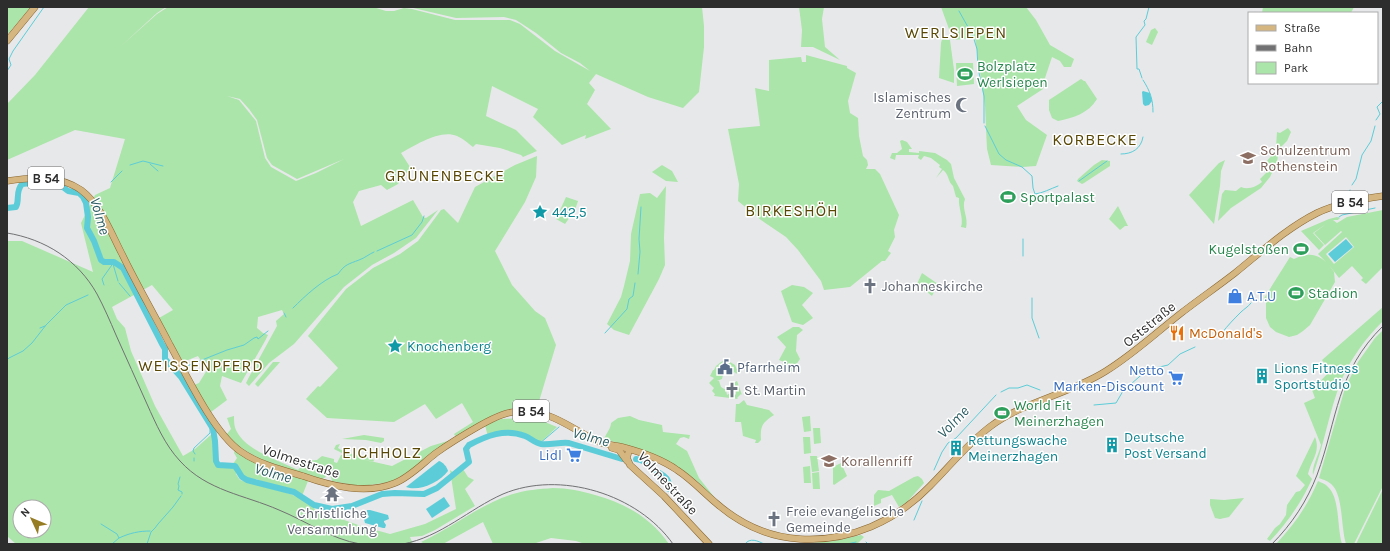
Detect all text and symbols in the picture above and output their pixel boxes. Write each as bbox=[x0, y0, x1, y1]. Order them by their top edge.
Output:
legend bbox=[1248, 12, 1378, 84]
text: Straße bbox=[1284, 21, 1320, 35]
district label: WERLSIEPEN bbox=[905, 23, 1007, 42]
text: Bahn bbox=[1284, 41, 1313, 55]
place label: Bolzplatz Werlsiepen bbox=[977, 58, 1048, 91]
text: Park bbox=[1284, 61, 1309, 75]
sports icon: Bolzplatz Werlsiepen bbox=[956, 65, 974, 83]
place label: Islamisches Zentrum bbox=[873, 89, 951, 122]
mosque icon: Islamisches Zentrum bbox=[954, 96, 972, 114]
district label: KORBECKE bbox=[1052, 130, 1138, 149]
place label: Schulzentrum Rothenstein bbox=[1260, 142, 1351, 175]
school or university icon: Schulzentrum Rothenstein bbox=[1239, 149, 1257, 167]
district label: GRÜNENBECKE bbox=[385, 166, 505, 185]
road number: B 54 bbox=[28, 167, 64, 189]
sports icon: Sportpalast bbox=[999, 188, 1017, 206]
place label: Sportpalast bbox=[1020, 189, 1095, 206]
road number: B 54 bbox=[1332, 191, 1368, 213]
water label: Volme bbox=[86, 195, 114, 237]
district label: BIRKESHÖH bbox=[745, 201, 839, 220]
place icon: 442,5 bbox=[531, 203, 549, 221]
place label: 442,5 bbox=[552, 204, 587, 221]
sports icon: Kugelstoßen bbox=[1292, 240, 1310, 258]
place label: Kugelstoßen bbox=[1209, 241, 1289, 258]
church icon: Johanneskirche bbox=[861, 277, 879, 295]
place label: Johanneskirche bbox=[882, 278, 983, 295]
sports icon: Stadion bbox=[1287, 284, 1305, 302]
place label: Stadion bbox=[1308, 285, 1358, 302]
shop icon: A.T.U bbox=[1226, 287, 1244, 305]
place label: A.T.U bbox=[1247, 288, 1276, 305]
street label: Oststraße bbox=[1120, 298, 1179, 351]
restaurant icon: McDonald's bbox=[1168, 324, 1186, 342]
place label: McDonald's bbox=[1189, 325, 1263, 342]
place icon: Knochenberg bbox=[386, 337, 404, 355]
place label: Knochenberg bbox=[407, 338, 491, 355]
district label: WEISSENPFERD bbox=[138, 356, 264, 375]
public building icon: Pfarrheim bbox=[716, 358, 734, 376]
place label: Pfarrheim bbox=[737, 359, 800, 376]
place label: Lions Fitness Sportstudio bbox=[1274, 360, 1359, 393]
place label: Netto Marken-Discount bbox=[1053, 362, 1164, 395]
building icon: Lions Fitness Sportstudio bbox=[1253, 367, 1271, 385]
supermarket icon: Netto Marken-Discount bbox=[1167, 369, 1185, 387]
church icon: St. Martin bbox=[723, 381, 741, 399]
place label: St. Martin bbox=[744, 382, 806, 399]
place label: World Fit Meinerzhagen bbox=[1014, 397, 1104, 430]
road number: B 54 bbox=[513, 400, 549, 422]
water label: Volme bbox=[933, 402, 973, 442]
sports icon: World Fit Meinerzhagen bbox=[993, 404, 1011, 422]
water label: Volme bbox=[570, 423, 612, 451]
place label: Deutsche Post Versand bbox=[1124, 429, 1207, 462]
place label: Rettungswache Meinerzhagen bbox=[968, 432, 1067, 465]
building icon: Deutsche Post Versand bbox=[1103, 436, 1121, 454]
building icon: Rettungswache Meinerzhagen bbox=[947, 439, 965, 457]
street label: Volmestraße bbox=[260, 441, 342, 481]
district label: EICHHOLZ bbox=[342, 443, 422, 462]
supermarket icon: Lidl bbox=[565, 446, 583, 464]
place label: Lidl bbox=[539, 447, 562, 464]
street label: Volmestraße bbox=[634, 448, 701, 519]
school or university icon: Korallenriff bbox=[820, 452, 838, 470]
place label: Korallenriff bbox=[841, 453, 912, 470]
water label: Volme bbox=[252, 459, 294, 487]
temple icon: Christliche Versammlung bbox=[323, 485, 341, 503]
north arrow bbox=[12, 499, 52, 539]
place label: Freie evangelische Gemeinde bbox=[786, 503, 904, 536]
text: N bbox=[18, 505, 33, 520]
place label: Christliche Versammlung bbox=[287, 505, 377, 538]
church icon: Freie evangelische Gemeinde bbox=[765, 510, 783, 528]

